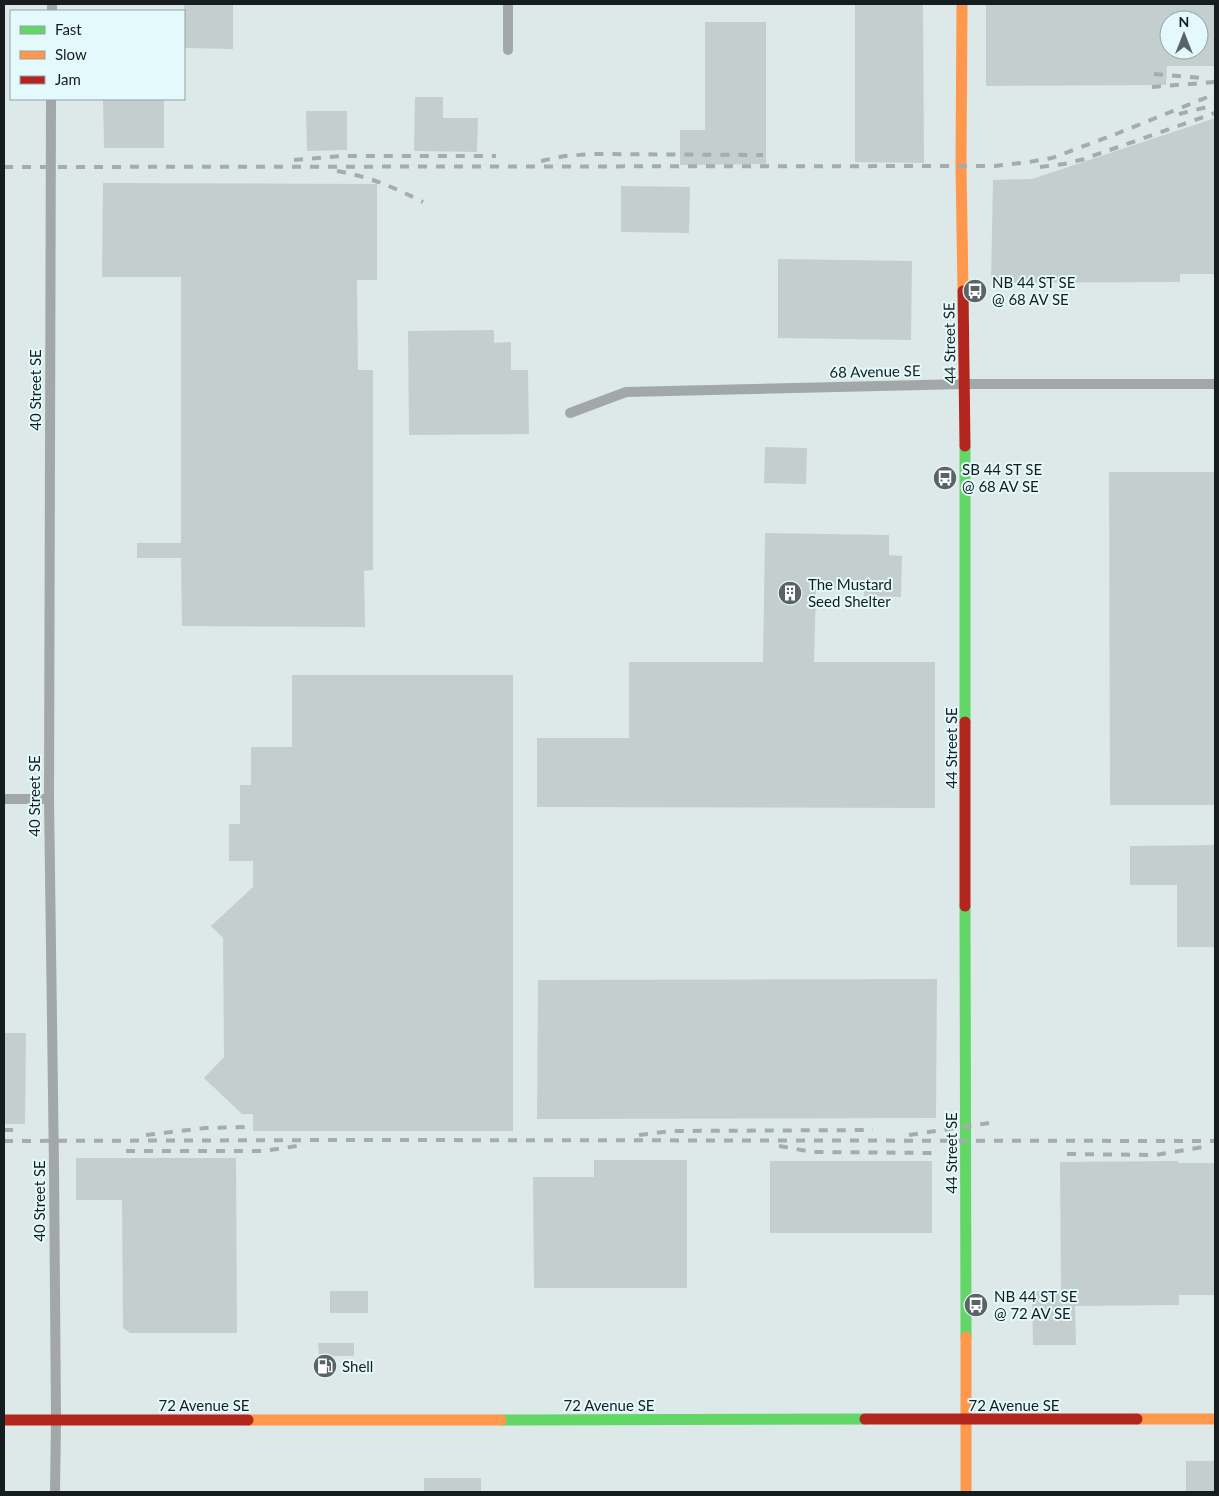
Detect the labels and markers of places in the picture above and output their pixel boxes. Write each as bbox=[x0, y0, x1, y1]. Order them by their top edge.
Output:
place label: NB 44 ST SE @ 68 AV SE bbox=[992, 273, 1075, 308]
bus stop icon: NB 44 ST SE @ 68 AV SE bbox=[962, 278, 988, 304]
place label: SB 44 ST SE @ 68 AV SE bbox=[962, 460, 1042, 495]
bus stop icon: SB 44 ST SE @ 68 AV SE bbox=[932, 465, 958, 491]
place label: The Mustard Seed Shelter bbox=[808, 575, 892, 610]
building icon: The Mustard Seed Shelter bbox=[777, 580, 803, 606]
place label: NB 44 ST SE @ 72 AV SE bbox=[994, 1287, 1077, 1322]
bus stop icon: NB 44 ST SE @ 72 AV SE bbox=[963, 1292, 989, 1318]
fuel station icon: Shell bbox=[312, 1353, 338, 1379]
place label: Shell bbox=[342, 1357, 373, 1375]

